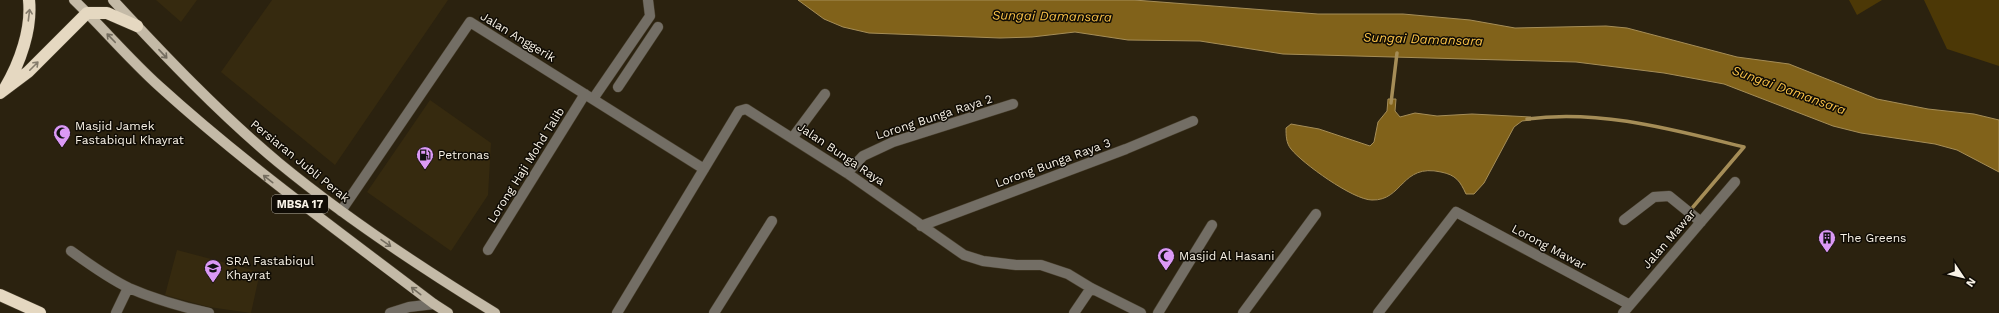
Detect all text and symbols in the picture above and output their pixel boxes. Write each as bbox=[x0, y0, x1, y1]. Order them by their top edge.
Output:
water label: Sungai Damansara bbox=[992, 7, 1112, 25]
one-way arrow bbox=[26, 8, 33, 21]
street label: Jalan Anggerik bbox=[478, 9, 558, 65]
water label: Sungai Damansara bbox=[1363, 29, 1483, 49]
one-way arrow bbox=[107, 33, 116, 43]
one-way arrow bbox=[158, 49, 167, 59]
one-way arrow bbox=[29, 61, 39, 71]
water label: Sungai Damansara bbox=[1730, 62, 1848, 118]
street label: Lorong Bunga Raya 2 bbox=[874, 92, 994, 142]
street label: Lorong Haji Mohd Talib bbox=[485, 105, 567, 225]
street label: Persiaran Jubli Perak bbox=[248, 117, 352, 205]
place label: Masjid Jamek Fastabiqul Khayrat bbox=[75, 119, 184, 147]
street label: Jalan Bunga Raya bbox=[795, 120, 887, 189]
mosque icon: Masjid Jamek Fastabiqul Khayrat bbox=[52, 123, 72, 148]
street label: Lorong Bunga Raya 3 bbox=[993, 136, 1113, 190]
fuel station icon: Petronas bbox=[415, 145, 435, 170]
place label: Petronas bbox=[438, 148, 489, 162]
one-way arrow bbox=[263, 174, 274, 183]
road number: MBSA 17 bbox=[272, 195, 328, 213]
street label: Jalan Mawar bbox=[1640, 206, 1699, 271]
street label: Lorong Mawar bbox=[1509, 221, 1589, 273]
building icon: The Greens bbox=[1817, 228, 1837, 253]
place label: The Greens bbox=[1840, 231, 1906, 245]
one-way arrow bbox=[381, 239, 392, 247]
mosque icon: Masjid Al Hasani bbox=[1156, 246, 1176, 271]
place label: Masjid Al Hasani bbox=[1179, 249, 1274, 263]
place label: SRA Fastabiqul Khayrat bbox=[226, 254, 314, 282]
north arrow bbox=[1943, 257, 1983, 297]
school or university icon: SRA Fastabiqul Khayrat bbox=[203, 258, 223, 283]
text: N bbox=[1963, 275, 1978, 290]
one-way arrow bbox=[411, 287, 422, 295]

